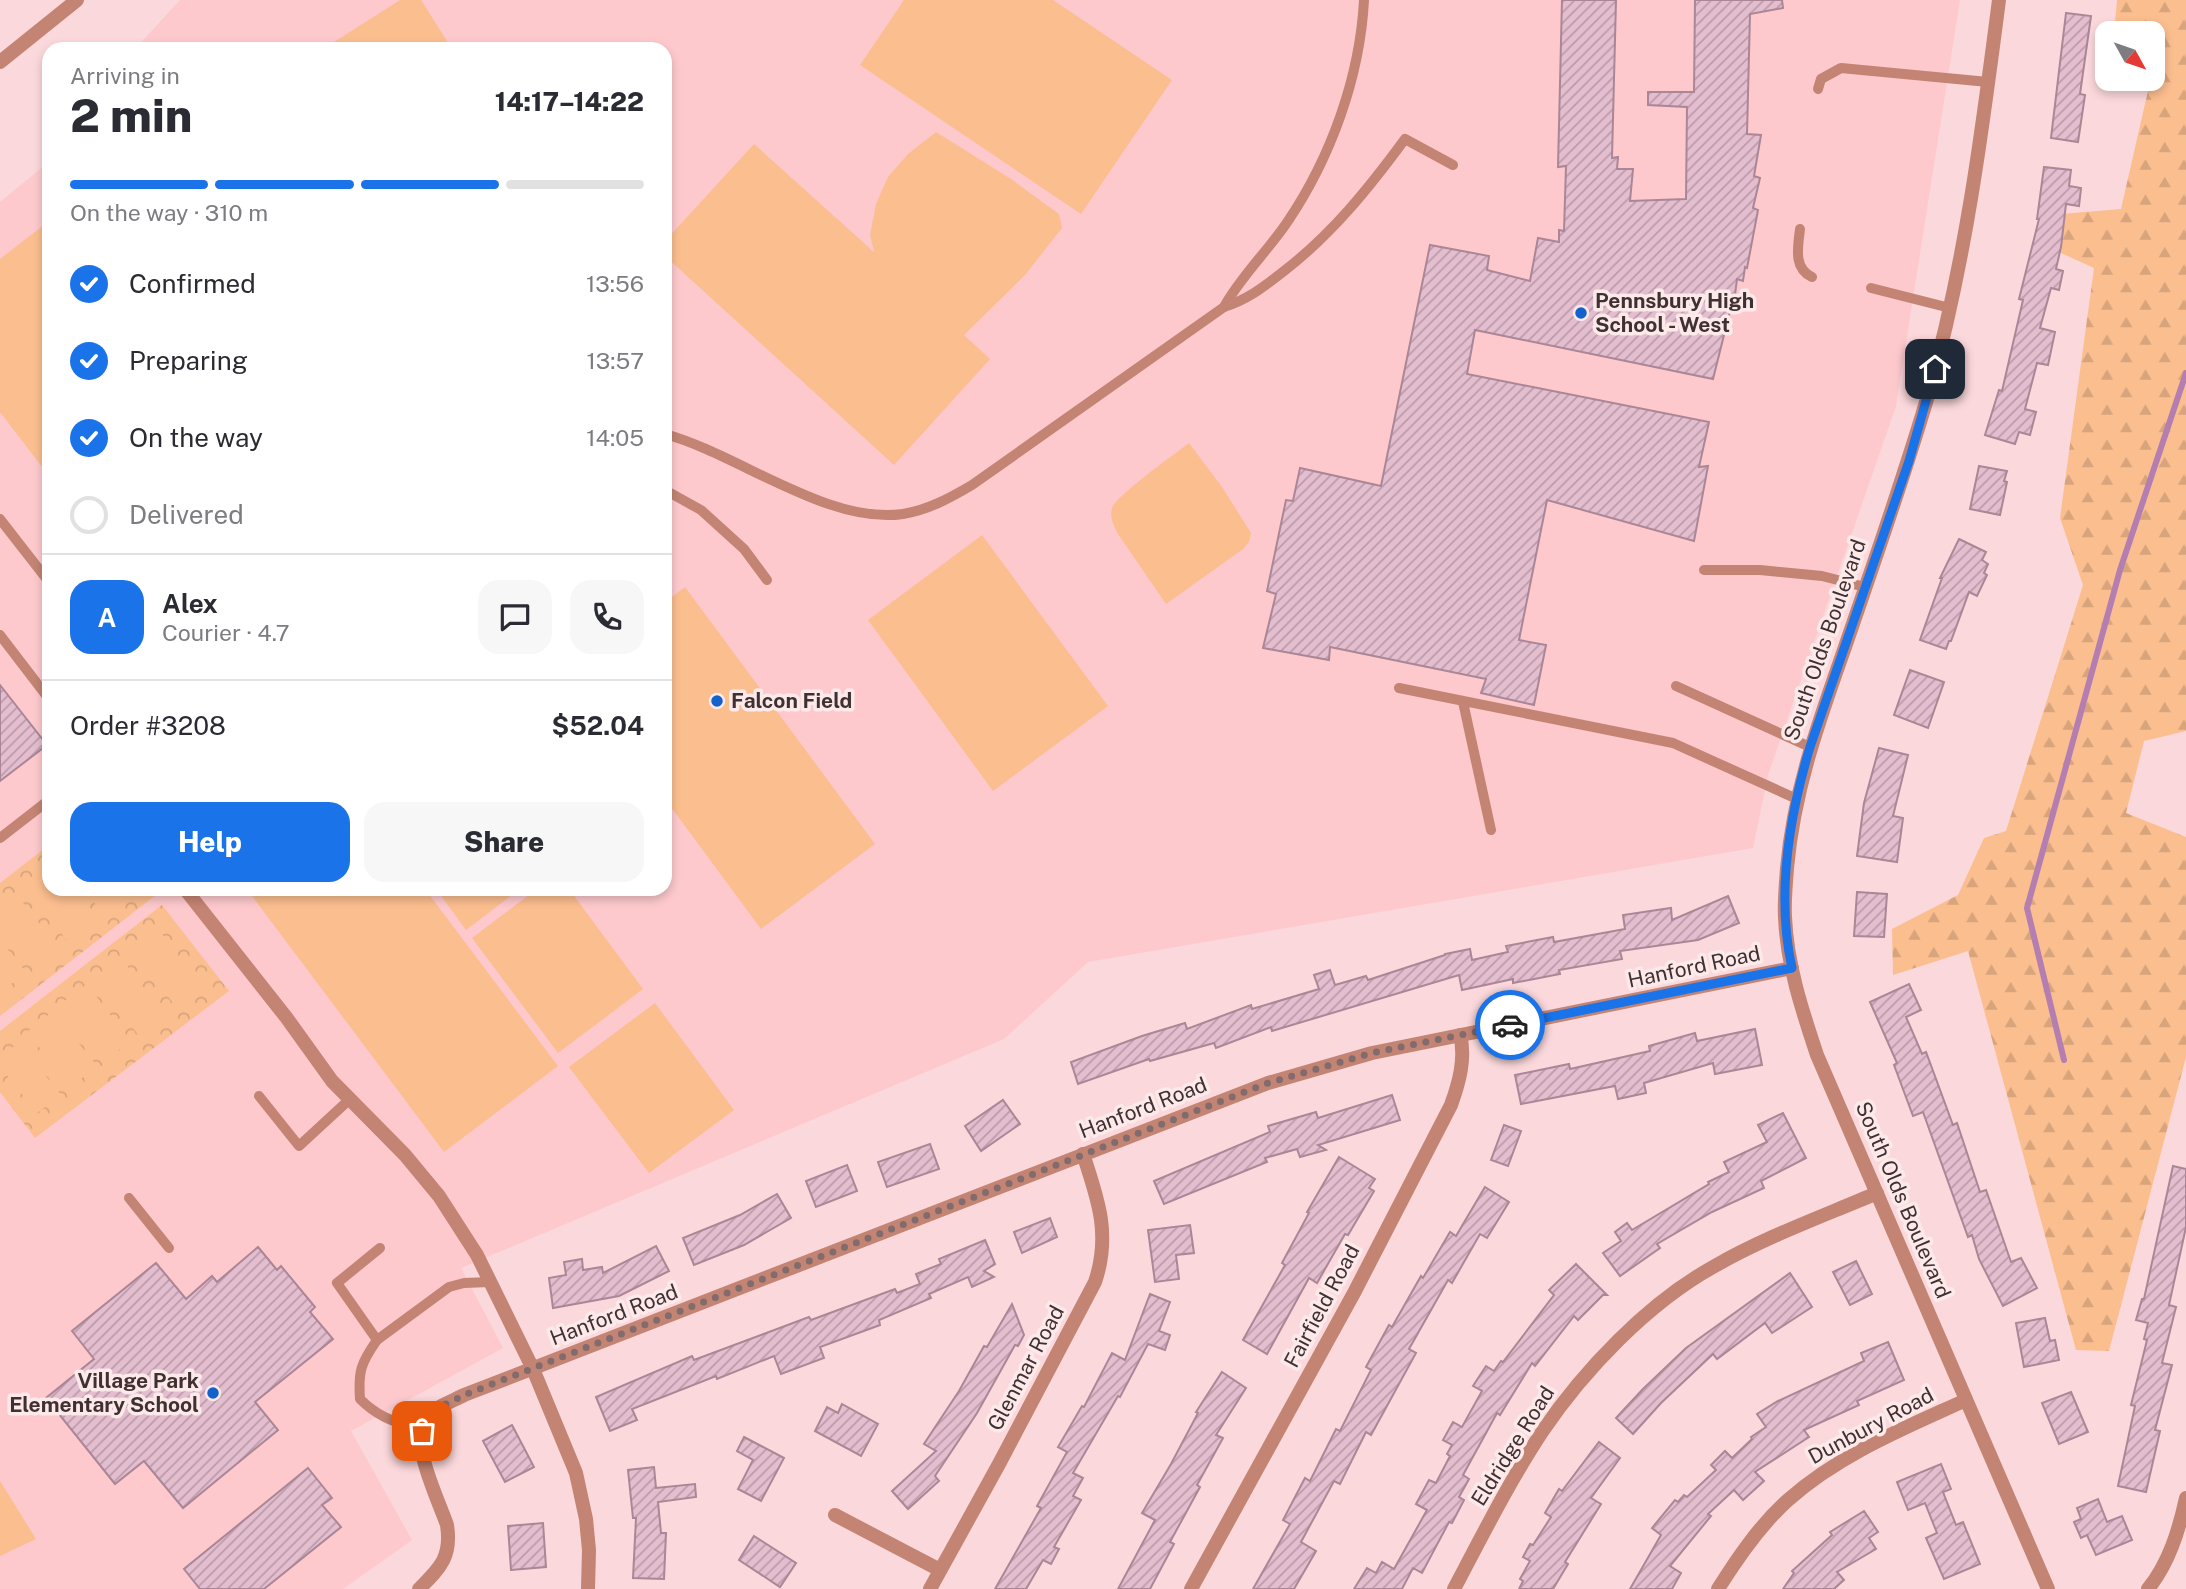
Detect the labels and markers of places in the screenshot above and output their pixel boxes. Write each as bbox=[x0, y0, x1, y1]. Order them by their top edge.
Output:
place label: Pennsbury High School - West bbox=[1595, 288, 1754, 337]
marker: Pennsbury High School - West bbox=[1573, 305, 1589, 321]
pin bbox=[1905, 339, 1965, 399]
place label: Falcon Field bbox=[731, 688, 852, 713]
marker: Falcon Field bbox=[709, 693, 725, 709]
place label: Village Park Elementary School bbox=[9, 1368, 199, 1417]
marker: Village Park Elementary School bbox=[205, 1385, 221, 1401]
pin bbox=[392, 1401, 452, 1461]

